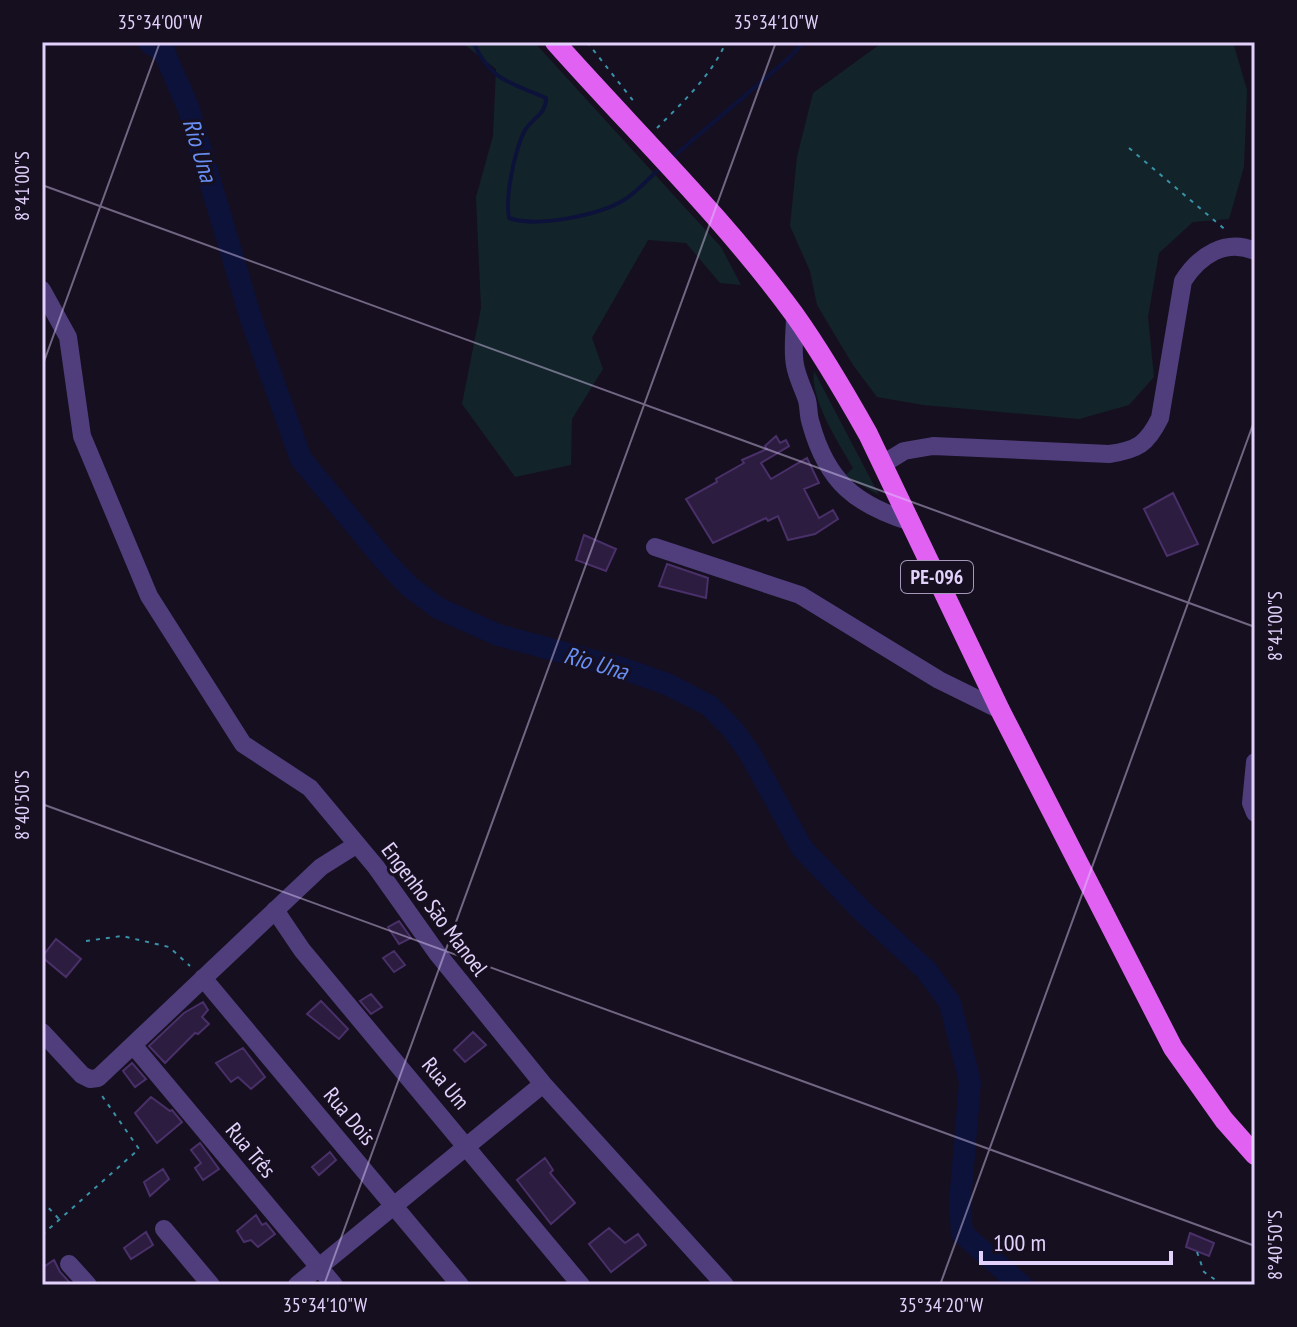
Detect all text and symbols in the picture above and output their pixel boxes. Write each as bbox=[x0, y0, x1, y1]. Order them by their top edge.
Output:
text: 35°34'00"W bbox=[118, 9, 203, 35]
text: 35°34'10"W bbox=[734, 9, 819, 35]
water label: Rio Una bbox=[176, 114, 225, 187]
text: 8°41'00"S bbox=[9, 151, 35, 221]
road number: PE-096 bbox=[901, 561, 973, 593]
text: 8°41'00"S bbox=[1262, 591, 1288, 661]
water label: Rio Una bbox=[561, 639, 633, 687]
text: 8°40'50"S bbox=[9, 770, 35, 840]
street label: Engenho São Manoel bbox=[376, 837, 495, 982]
street label: Rua Um bbox=[416, 1051, 476, 1115]
street label: Rua Dois bbox=[318, 1081, 382, 1151]
street label: Rua Três bbox=[220, 1117, 282, 1183]
text: 8°40'50"S bbox=[1262, 1210, 1288, 1280]
scale bar bbox=[981, 1215, 1171, 1265]
text: 100 m bbox=[993, 1227, 1046, 1258]
text: 35°34'10"W bbox=[283, 1292, 368, 1318]
text: 35°34'20"W bbox=[899, 1292, 984, 1318]

